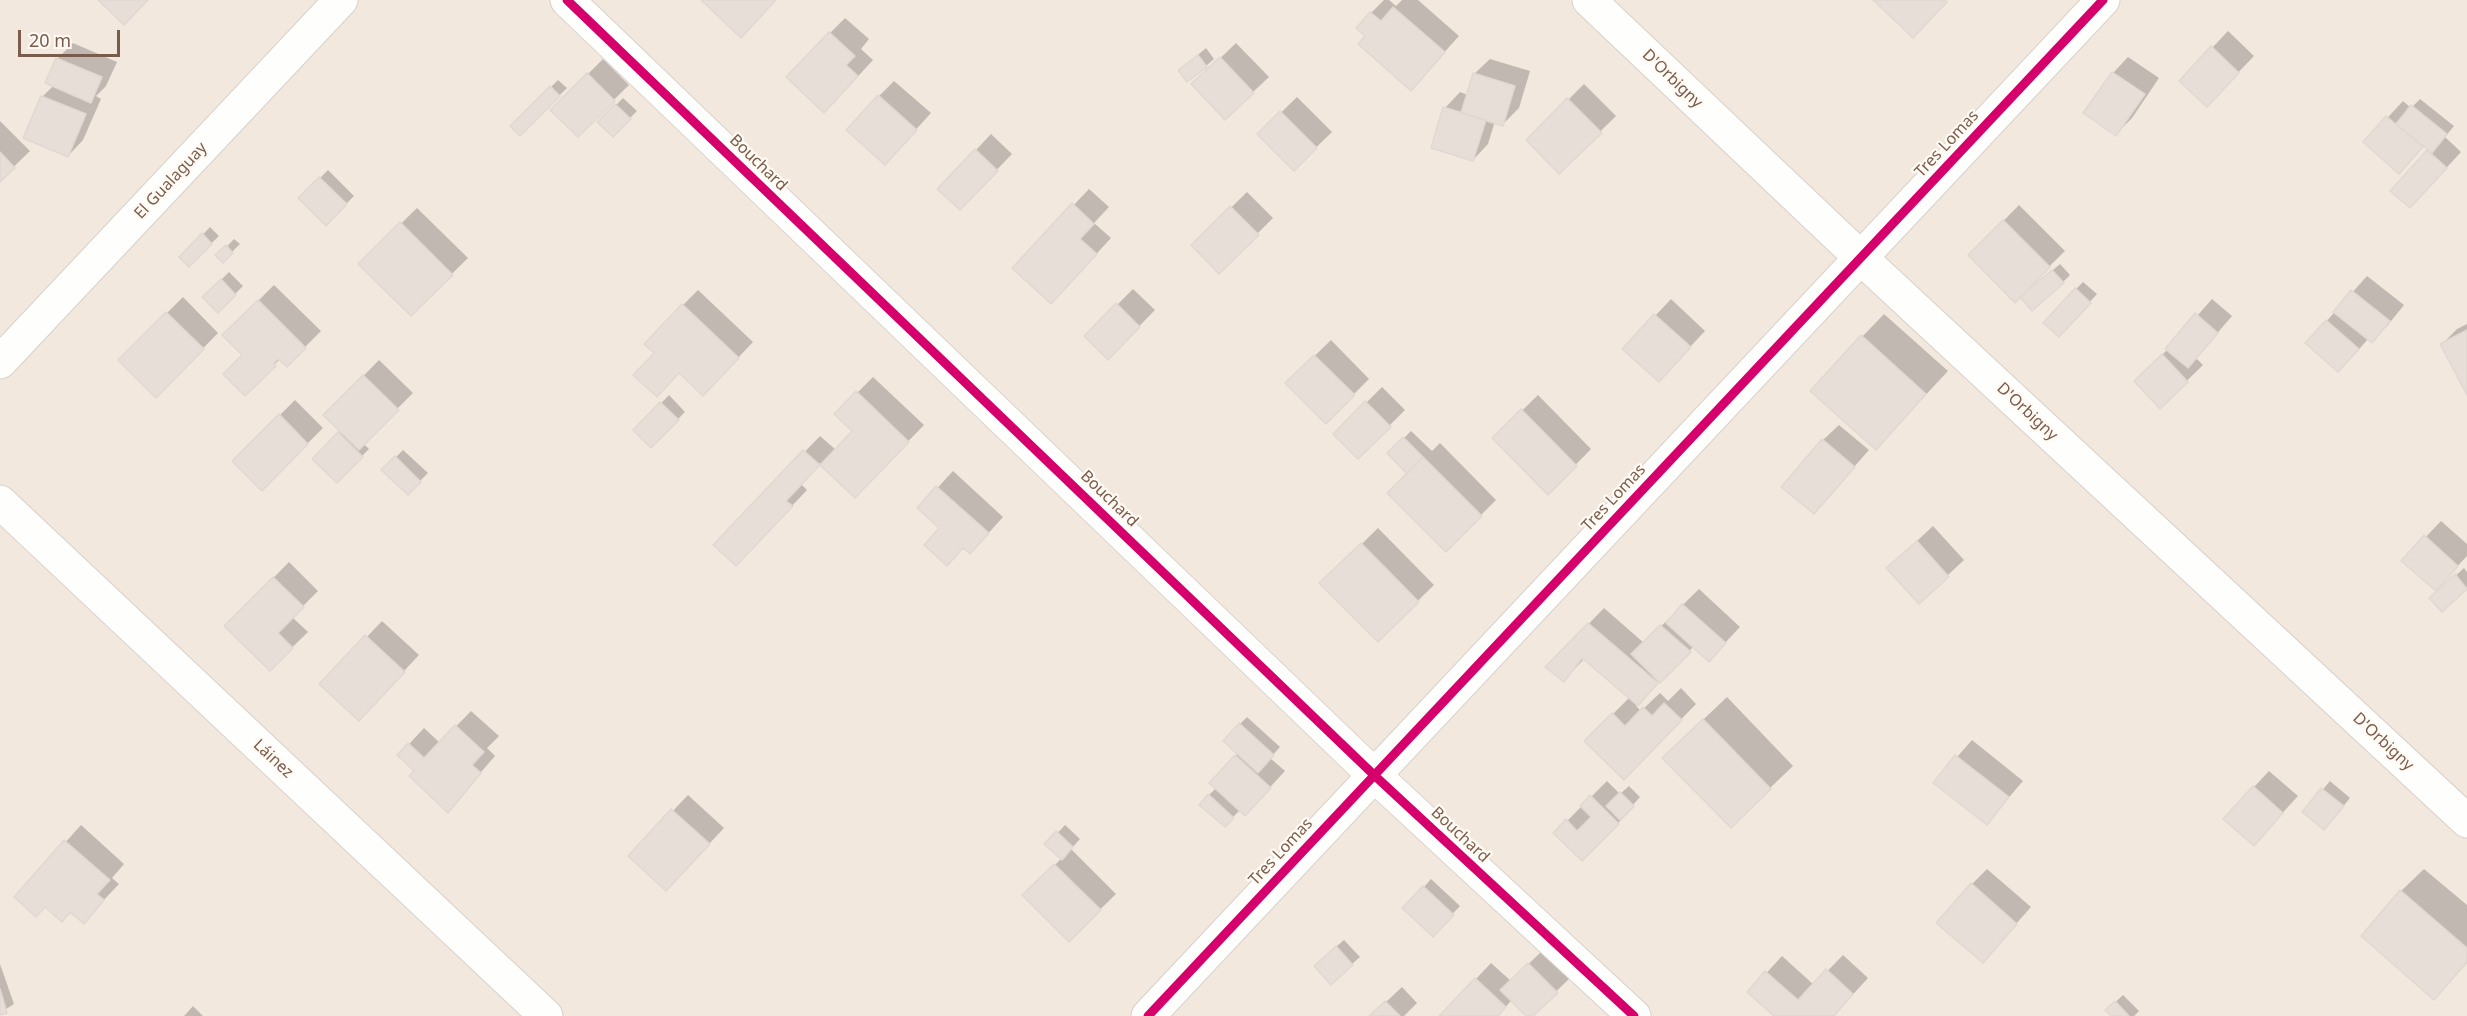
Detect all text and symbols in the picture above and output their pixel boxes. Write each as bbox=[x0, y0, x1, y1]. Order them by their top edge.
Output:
scale bar bbox=[21, 18, 123, 56]
text: 20 m bbox=[29, 28, 71, 52]
street label: D'Orbigny bbox=[1638, 46, 1706, 112]
street label: Tres Lomas bbox=[1911, 106, 1983, 182]
street label: Bouchard bbox=[725, 131, 791, 195]
street label: El Gualaguay bbox=[131, 139, 211, 223]
street label: D'Orbigny bbox=[1993, 379, 2061, 445]
street label: Tres Lomas bbox=[1578, 460, 1650, 536]
street label: Bouchard bbox=[1076, 467, 1142, 531]
street label: D'Orbigny bbox=[2349, 709, 2417, 775]
street label: Láinez bbox=[249, 736, 297, 782]
street label: Bouchard bbox=[1427, 803, 1493, 867]
street label: Tres Lomas bbox=[1245, 814, 1317, 890]

